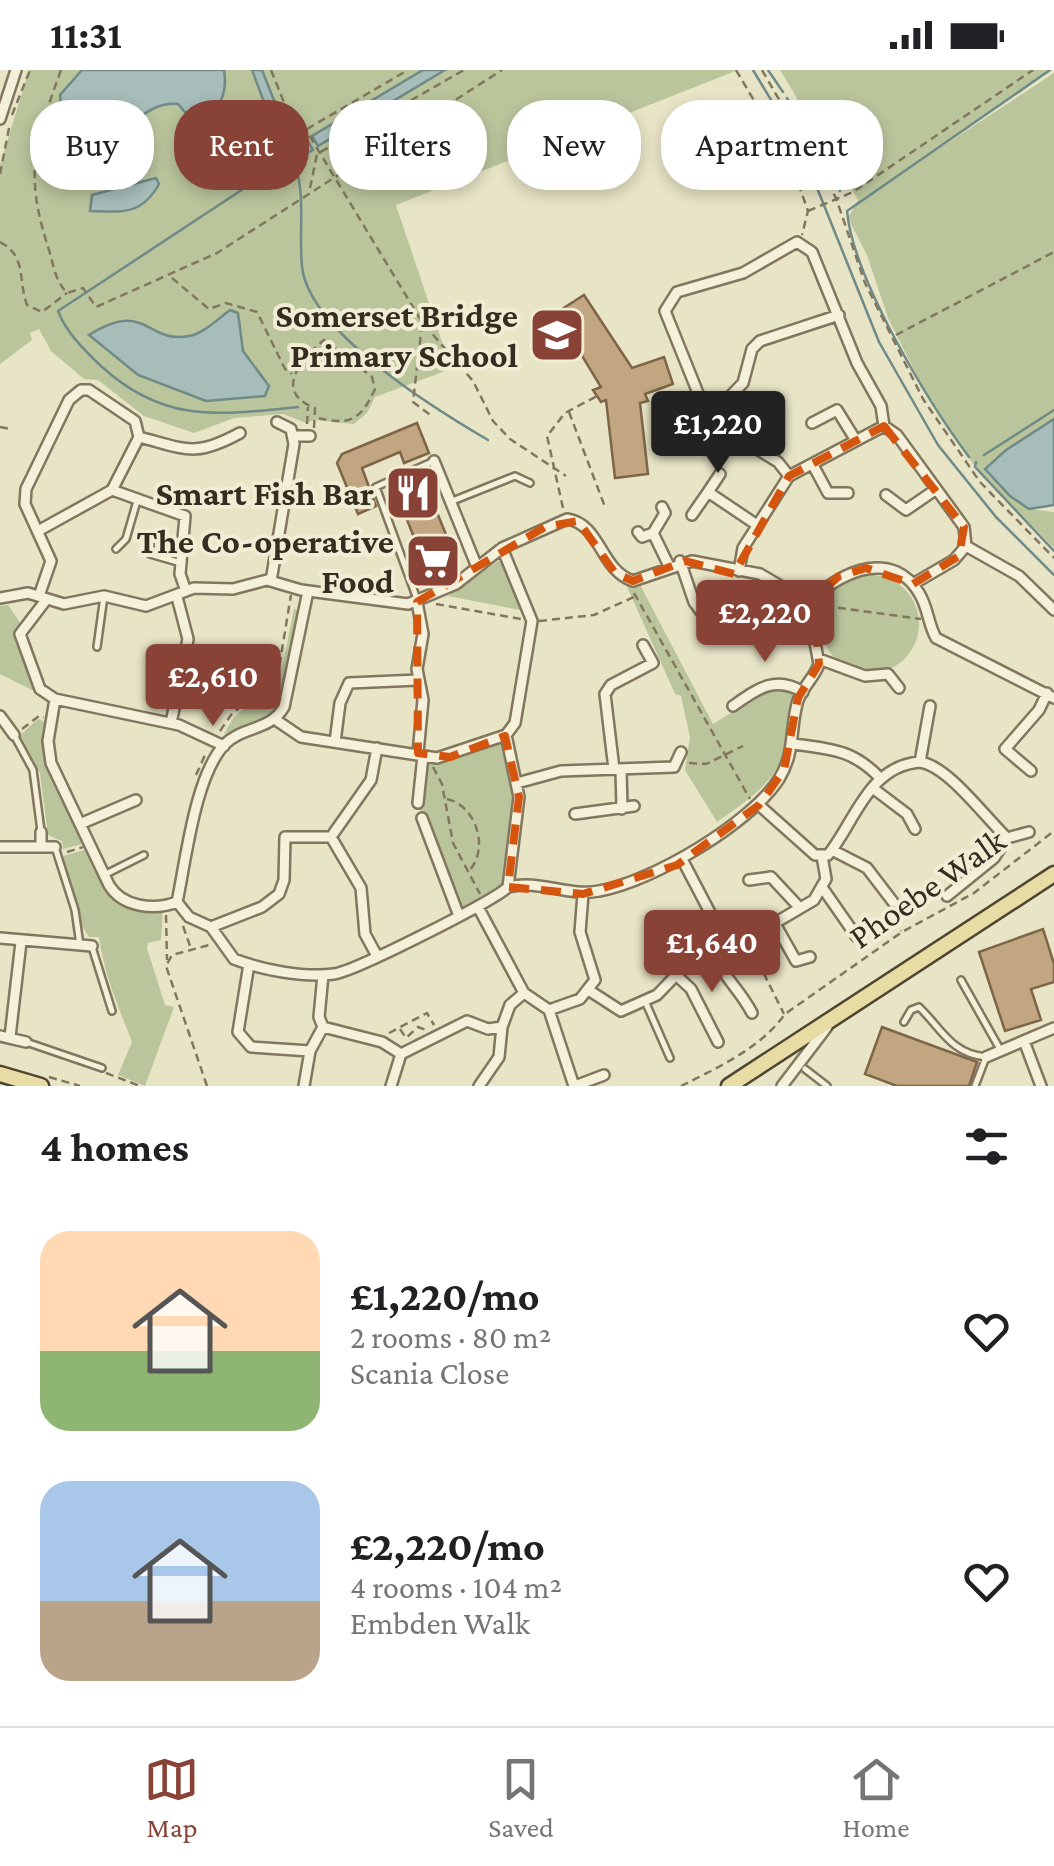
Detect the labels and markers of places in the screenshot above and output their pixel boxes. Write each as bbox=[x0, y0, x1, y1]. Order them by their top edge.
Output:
place label: Somerset Bridge Primary School bbox=[275, 296, 518, 375]
school or university icon: Somerset Bridge Primary School bbox=[527, 305, 587, 365]
pin: £1,220 bbox=[637, 391, 799, 476]
restaurant icon: Smart Fish Bar bbox=[383, 463, 443, 523]
place label: Smart Fish Bar bbox=[156, 474, 374, 513]
place label: The Co-operative Food bbox=[137, 522, 394, 601]
supermarket icon: The Co-operative Food bbox=[403, 531, 463, 591]
pin: £2,220 bbox=[684, 580, 846, 665]
pin: £2,610 bbox=[132, 644, 294, 729]
pin: £1,640 bbox=[631, 910, 793, 995]

